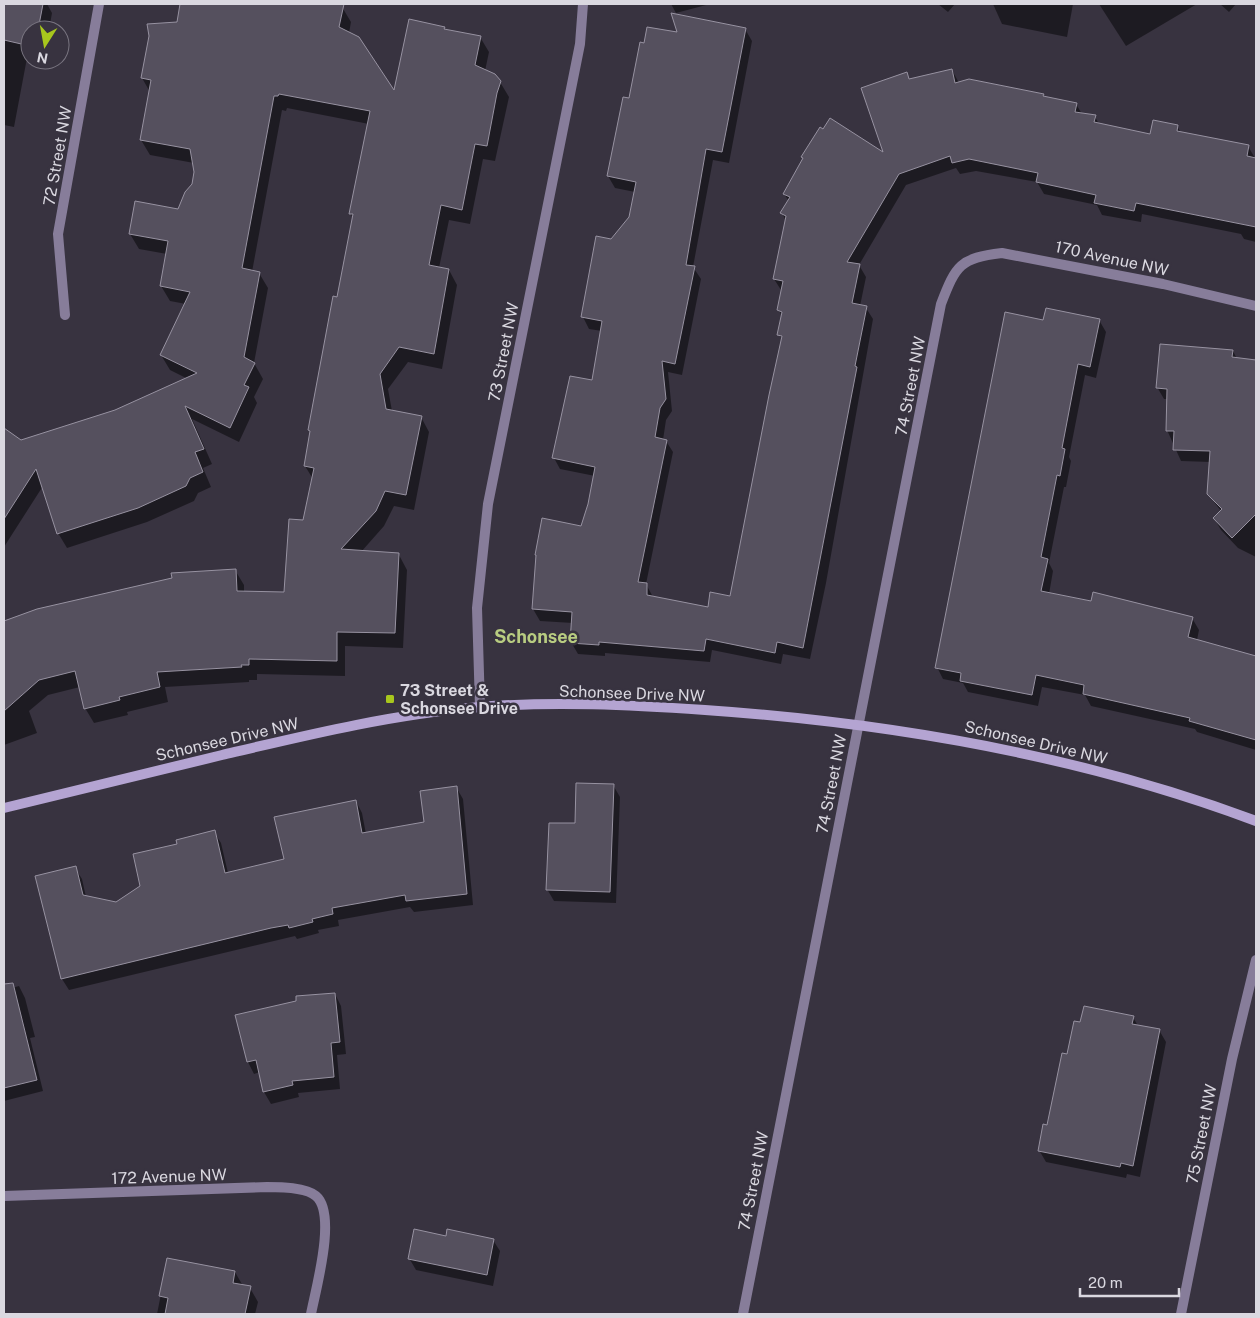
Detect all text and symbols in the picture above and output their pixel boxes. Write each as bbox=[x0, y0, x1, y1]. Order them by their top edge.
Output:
north arrow bbox=[20, 20, 70, 70]
text: N bbox=[36, 49, 49, 67]
street label: 72 Street NW bbox=[39, 105, 76, 208]
street label: 170 Avenue NW bbox=[1053, 237, 1170, 280]
street label: 73 Street NW bbox=[485, 301, 522, 404]
street label: 74 Street NW bbox=[892, 335, 929, 438]
district label: Schonsee bbox=[494, 626, 578, 647]
place label: 73 Street & Schonsee Drive bbox=[400, 681, 518, 718]
street label: Schonsee Drive NW bbox=[559, 681, 705, 706]
marker: 73 Street & Schonsee Drive bbox=[384, 693, 396, 705]
street label: Schonsee Drive NW bbox=[154, 714, 300, 765]
street label: Schonsee Drive NW bbox=[963, 717, 1109, 768]
street label: 74 Street NW bbox=[813, 733, 850, 836]
street label: 75 Street NW bbox=[1182, 1082, 1221, 1186]
street label: 74 Street NW bbox=[735, 1130, 772, 1233]
street label: 172 Avenue NW bbox=[111, 1165, 227, 1188]
scale bar bbox=[1080, 1266, 1179, 1298]
text: 20 m bbox=[1088, 1274, 1123, 1291]

